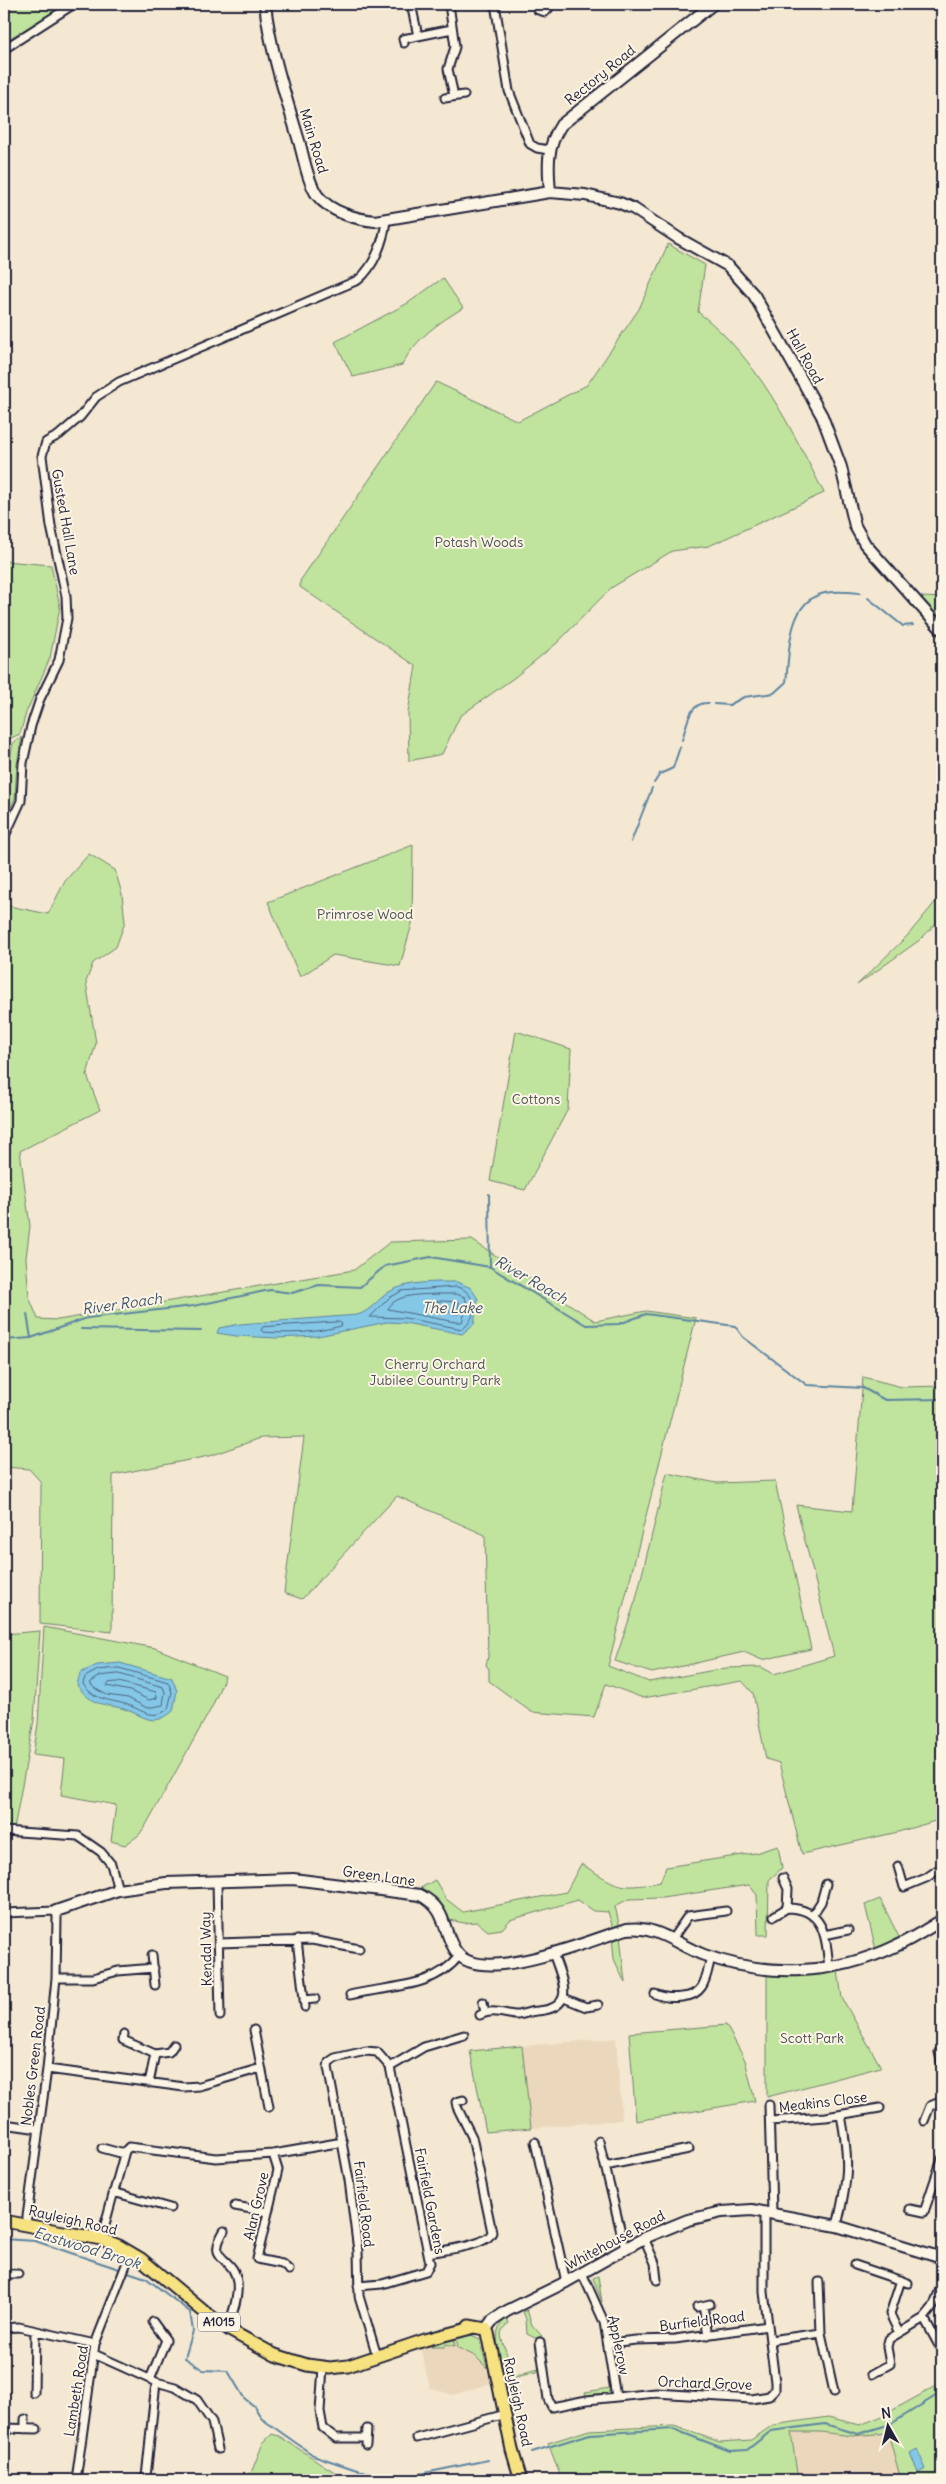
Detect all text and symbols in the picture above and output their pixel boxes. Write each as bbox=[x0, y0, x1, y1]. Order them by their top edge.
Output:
street label: Rectory Road bbox=[561, 41, 639, 109]
street label: Main Road bbox=[296, 106, 332, 176]
street label: Hall Road bbox=[782, 325, 828, 387]
street label: Gusted Hall Lane bbox=[48, 468, 84, 576]
park label: Potash Woods bbox=[435, 533, 523, 551]
park label: Primrose Wood bbox=[317, 905, 413, 923]
park label: Cottons bbox=[512, 1090, 560, 1108]
water label: River Roach bbox=[492, 1251, 571, 1308]
water label: River Roach bbox=[81, 1288, 163, 1319]
water label: The Lake bbox=[422, 1298, 483, 1317]
park label: Cherry Orchard Jubilee Country Park bbox=[369, 1355, 501, 1389]
street label: Green Lane bbox=[342, 1862, 416, 1890]
street label: Kendal Way bbox=[196, 1911, 216, 1987]
street label: Nobles Green Road bbox=[17, 2005, 49, 2127]
park label: Scott Park bbox=[780, 2029, 844, 2047]
street label: Meakins Close bbox=[778, 2088, 868, 2116]
street label: Fairfield Gardens bbox=[411, 2146, 449, 2256]
street label: Fairfield Road bbox=[350, 2160, 378, 2248]
street label: Alan Grove bbox=[239, 2170, 273, 2242]
street label: Rayleigh Road bbox=[27, 2201, 119, 2239]
street label: Whitehouse Road bbox=[562, 2206, 668, 2274]
water label: Eastwood Brook bbox=[32, 2222, 144, 2273]
street label: Burfield Road bbox=[658, 2307, 746, 2335]
road number: A1015 bbox=[198, 2312, 240, 2332]
street label: Applerow bbox=[604, 2314, 634, 2376]
street label: Lambeth Road bbox=[60, 2344, 92, 2438]
street label: Rayleigh Road bbox=[500, 2356, 536, 2448]
street label: Orchard Grove bbox=[657, 2372, 753, 2394]
north arrow bbox=[864, 2402, 914, 2452]
text: N bbox=[880, 2404, 892, 2423]

